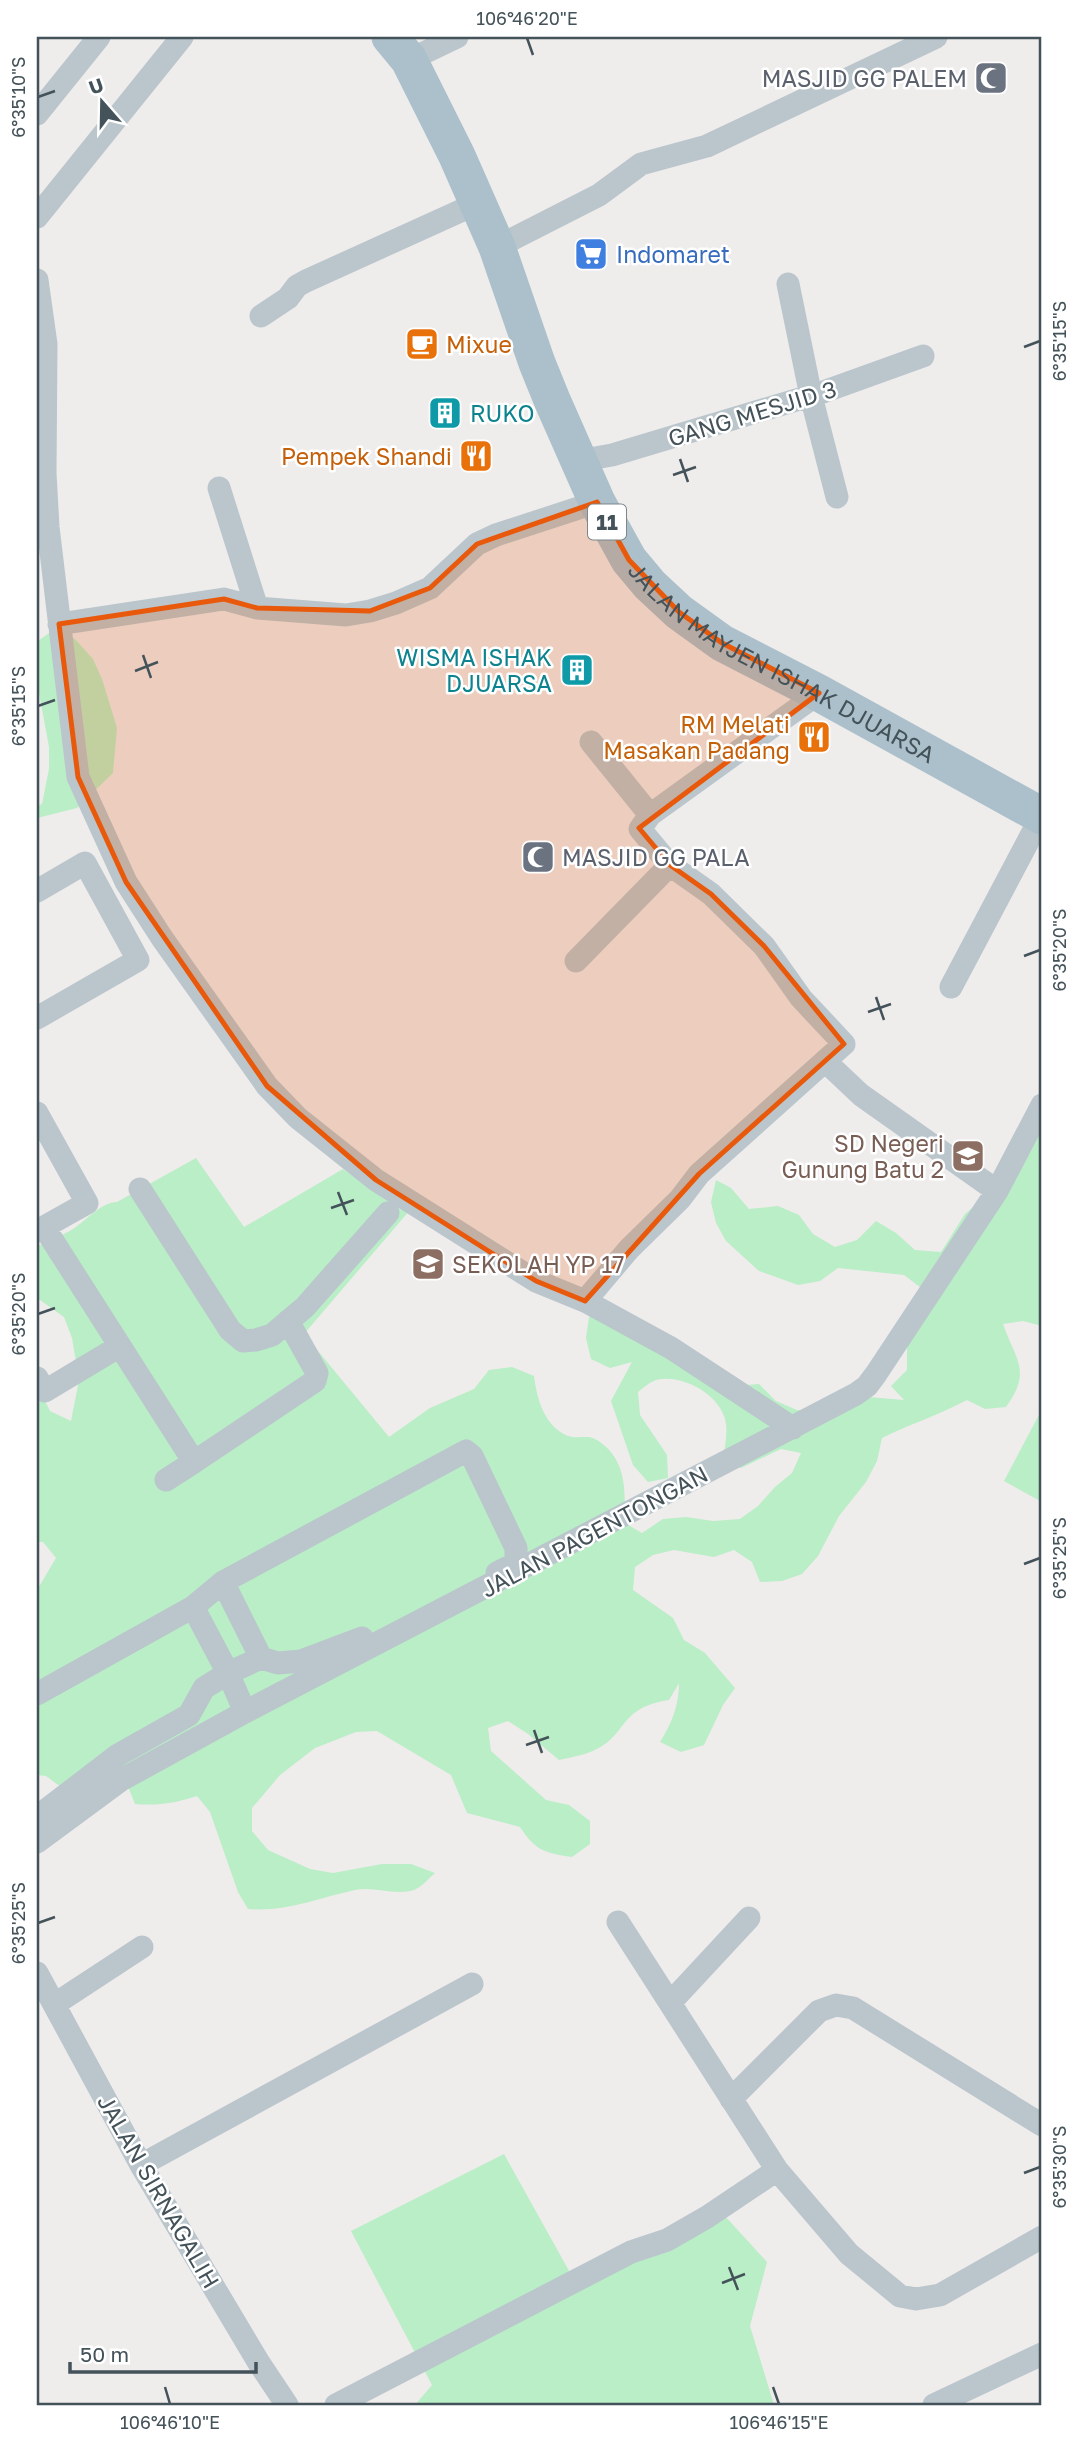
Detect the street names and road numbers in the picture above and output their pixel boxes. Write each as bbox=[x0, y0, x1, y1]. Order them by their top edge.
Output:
street label: GANG MESJID 3 bbox=[664, 374, 840, 452]
road number: 11 bbox=[588, 504, 626, 540]
street label: JALAN MAYJEN ISHAK DJUARSA bbox=[623, 556, 940, 768]
street label: JALAN PAGENTONGAN bbox=[476, 1459, 712, 1603]
street label: JALAN SIRNAGALIH bbox=[92, 2089, 226, 2293]

